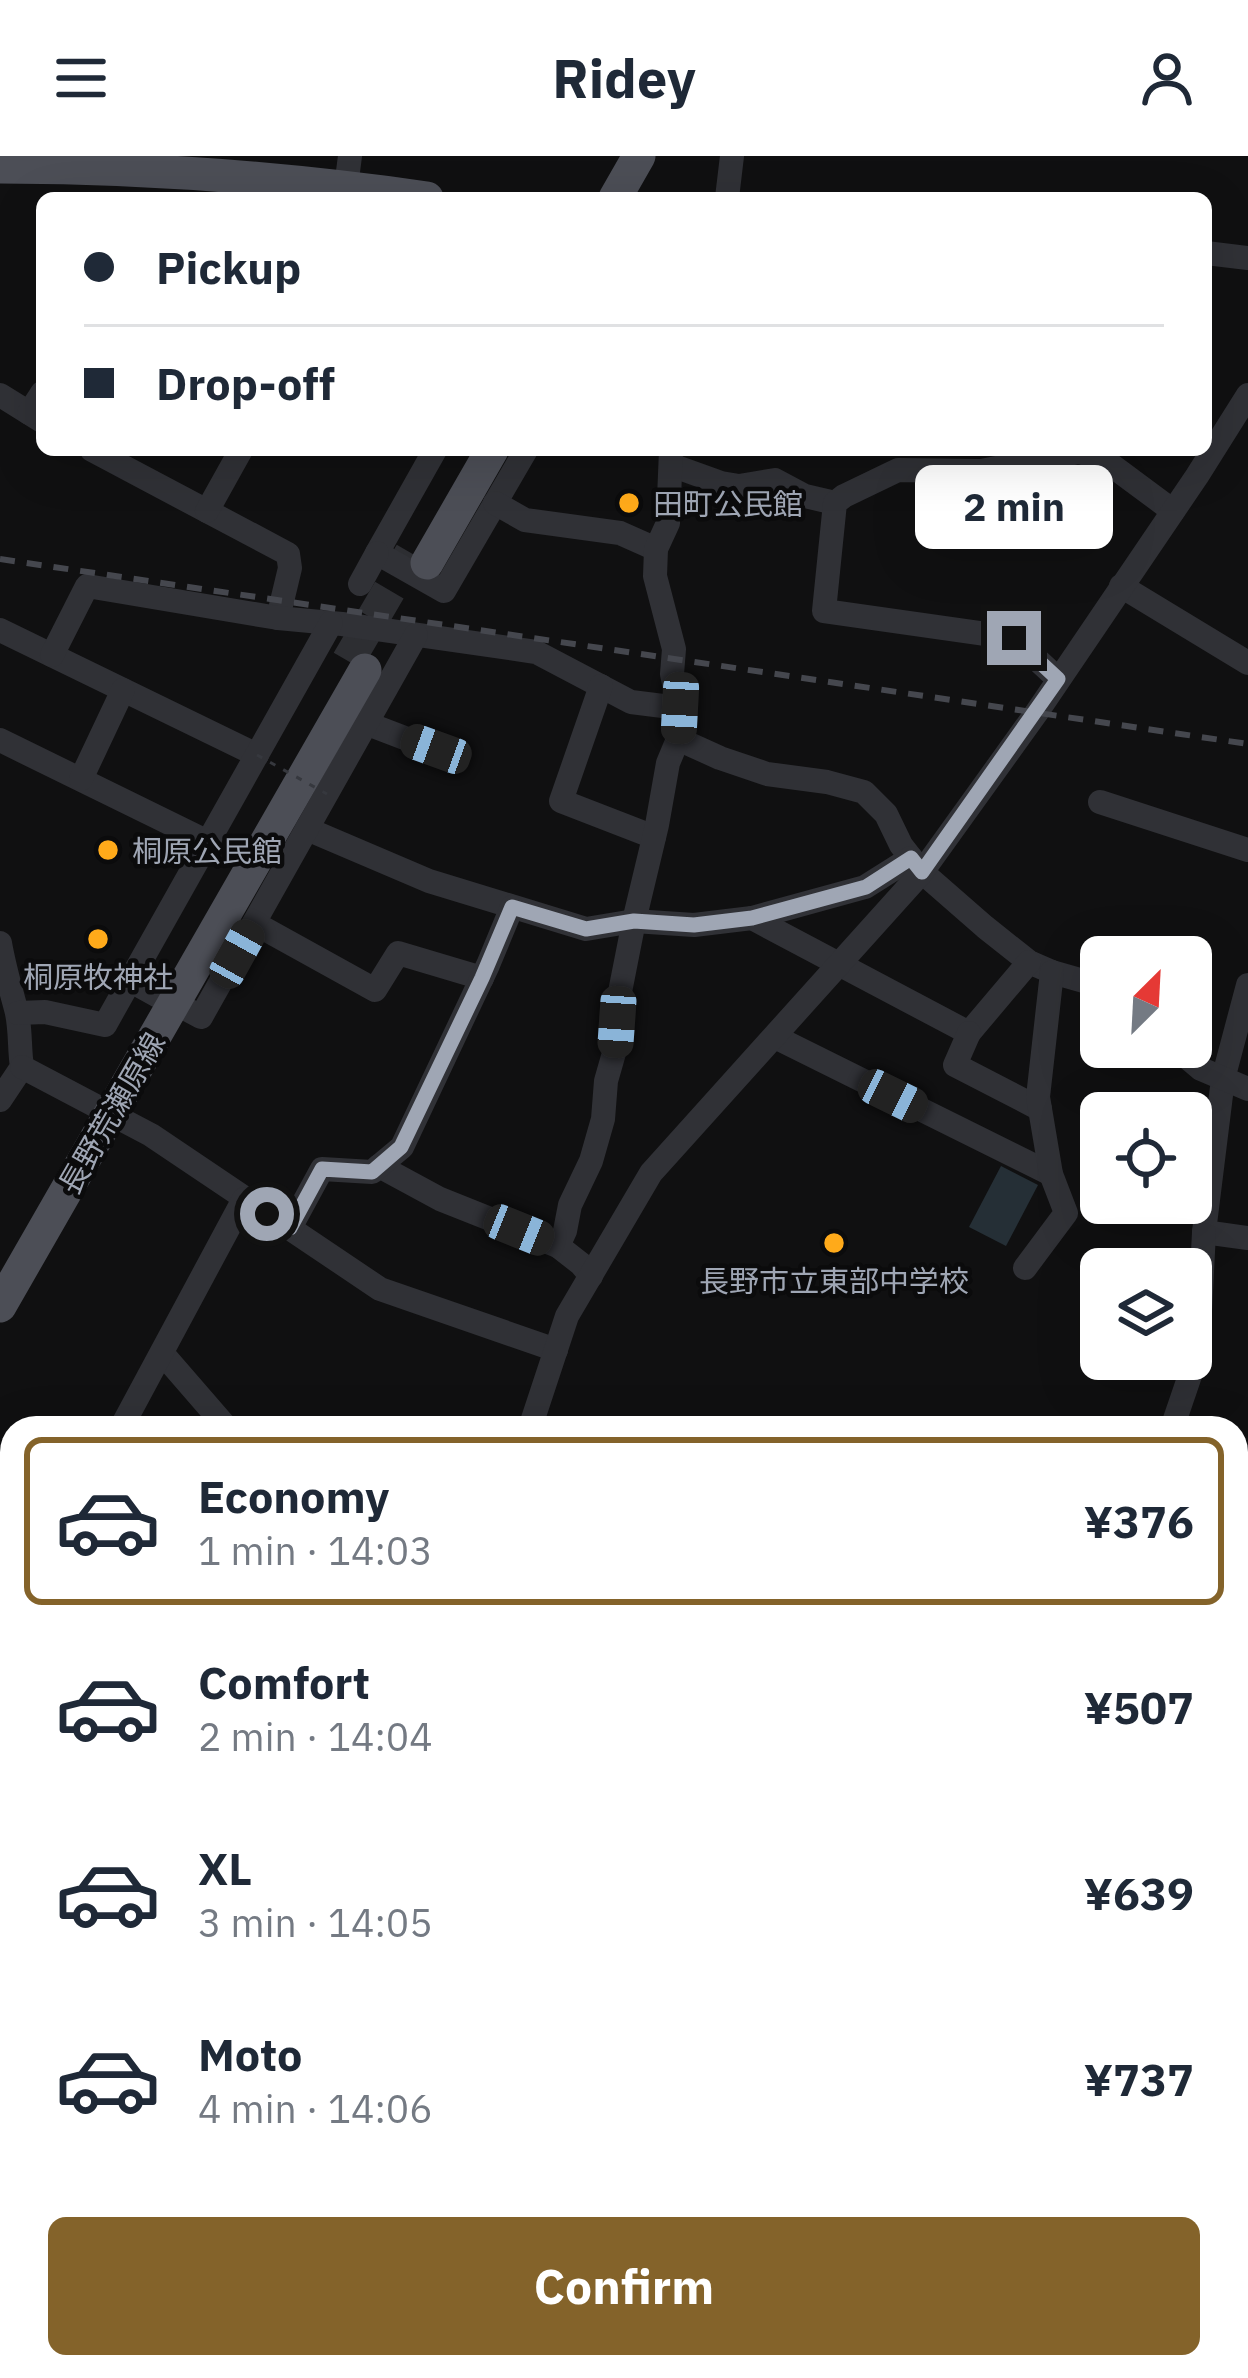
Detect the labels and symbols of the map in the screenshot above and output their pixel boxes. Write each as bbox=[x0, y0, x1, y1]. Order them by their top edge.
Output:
callout: 2 min bbox=[915, 464, 1113, 548]
place label: 田町公民館 bbox=[653, 484, 803, 523]
marker: 田町公民館 bbox=[616, 490, 642, 516]
route end bbox=[987, 611, 1041, 665]
car bbox=[660, 671, 700, 745]
car bbox=[396, 720, 476, 778]
place label: 桐原公民館 bbox=[132, 831, 282, 870]
marker: 桐原公民館 bbox=[95, 837, 121, 863]
car bbox=[204, 914, 270, 994]
marker: 桐原牧神社 bbox=[85, 926, 111, 952]
north arrow bbox=[1080, 936, 1212, 1068]
place label: 桐原牧神社 bbox=[23, 957, 173, 996]
car bbox=[597, 985, 637, 1059]
street label: 長野荒瀬原線 bbox=[49, 1025, 173, 1201]
car bbox=[853, 1064, 933, 1128]
route start bbox=[240, 1187, 294, 1241]
car bbox=[479, 1200, 559, 1260]
marker: 長野市立東部中学校 bbox=[821, 1230, 847, 1256]
place label: 長野市立東部中学校 bbox=[699, 1261, 969, 1300]

